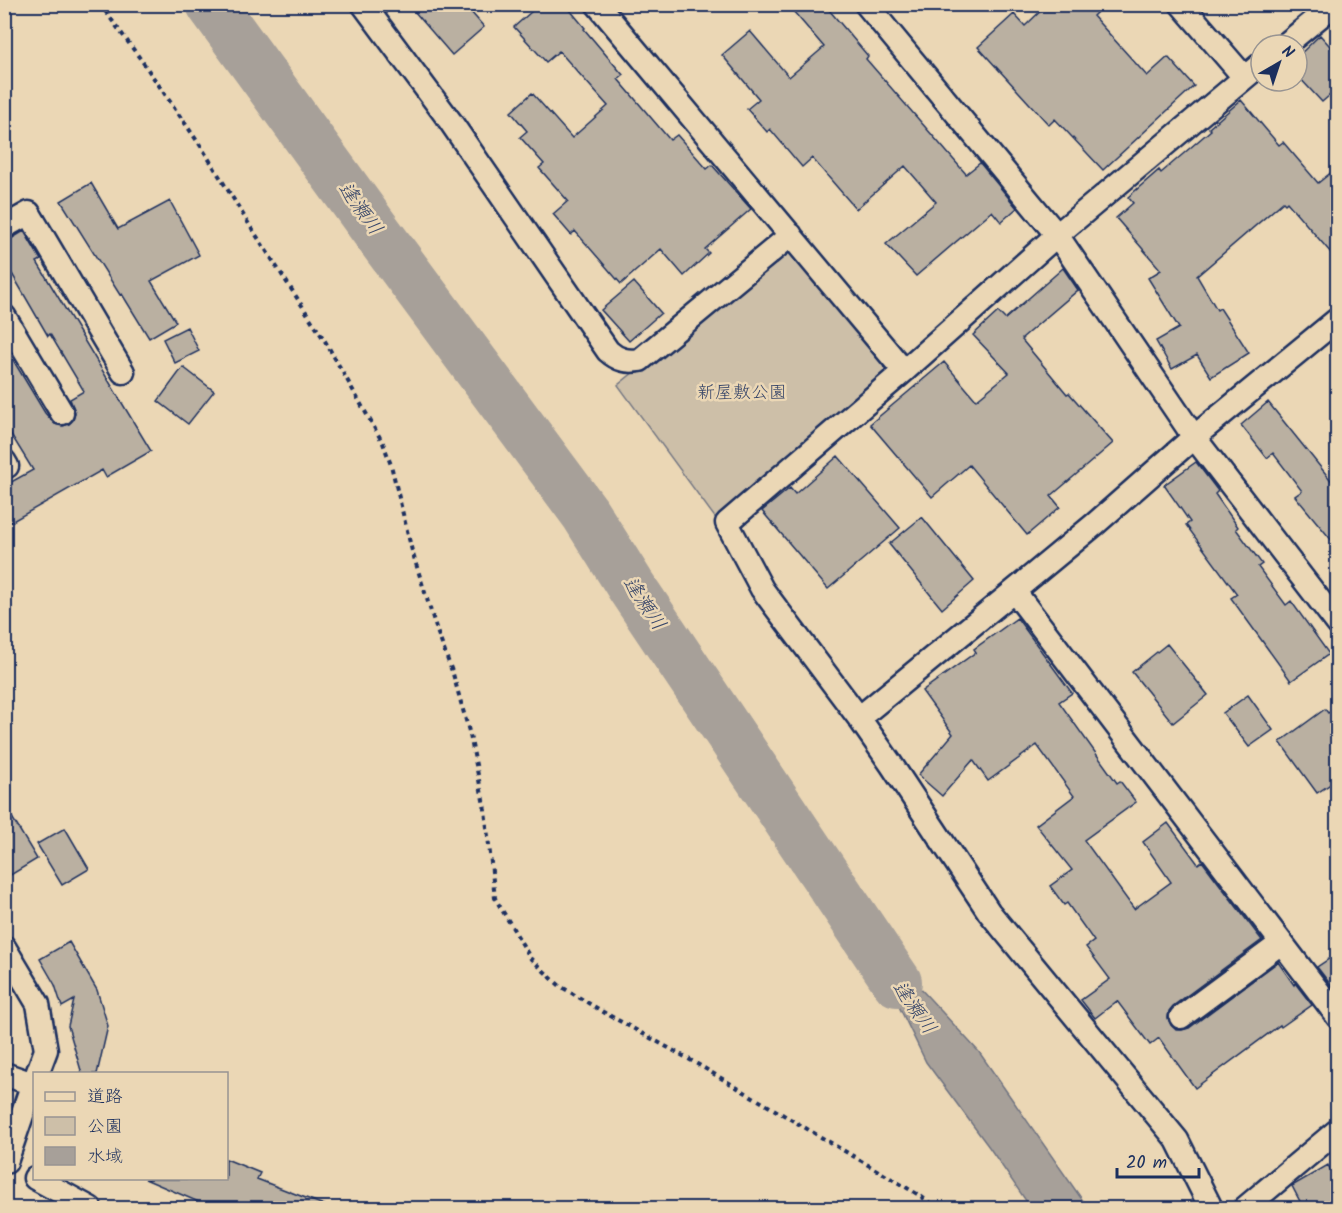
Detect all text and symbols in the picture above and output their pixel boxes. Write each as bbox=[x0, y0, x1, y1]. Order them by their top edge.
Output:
north arrow bbox=[1249, 33, 1309, 93]
text: N bbox=[1276, 40, 1299, 65]
water label: 逢瀬川 bbox=[329, 176, 390, 243]
park label: 新屋敷公園 bbox=[697, 379, 787, 408]
water label: 逢瀬川 bbox=[613, 570, 673, 638]
water label: 逢瀬川 bbox=[883, 974, 944, 1042]
legend bbox=[33, 1072, 228, 1180]
text: 道路 bbox=[87, 1083, 123, 1112]
text: 公園 bbox=[87, 1113, 123, 1142]
scale bar bbox=[1117, 1141, 1200, 1179]
text: 水域 bbox=[87, 1143, 123, 1172]
text: 20 m bbox=[1126, 1149, 1167, 1178]

